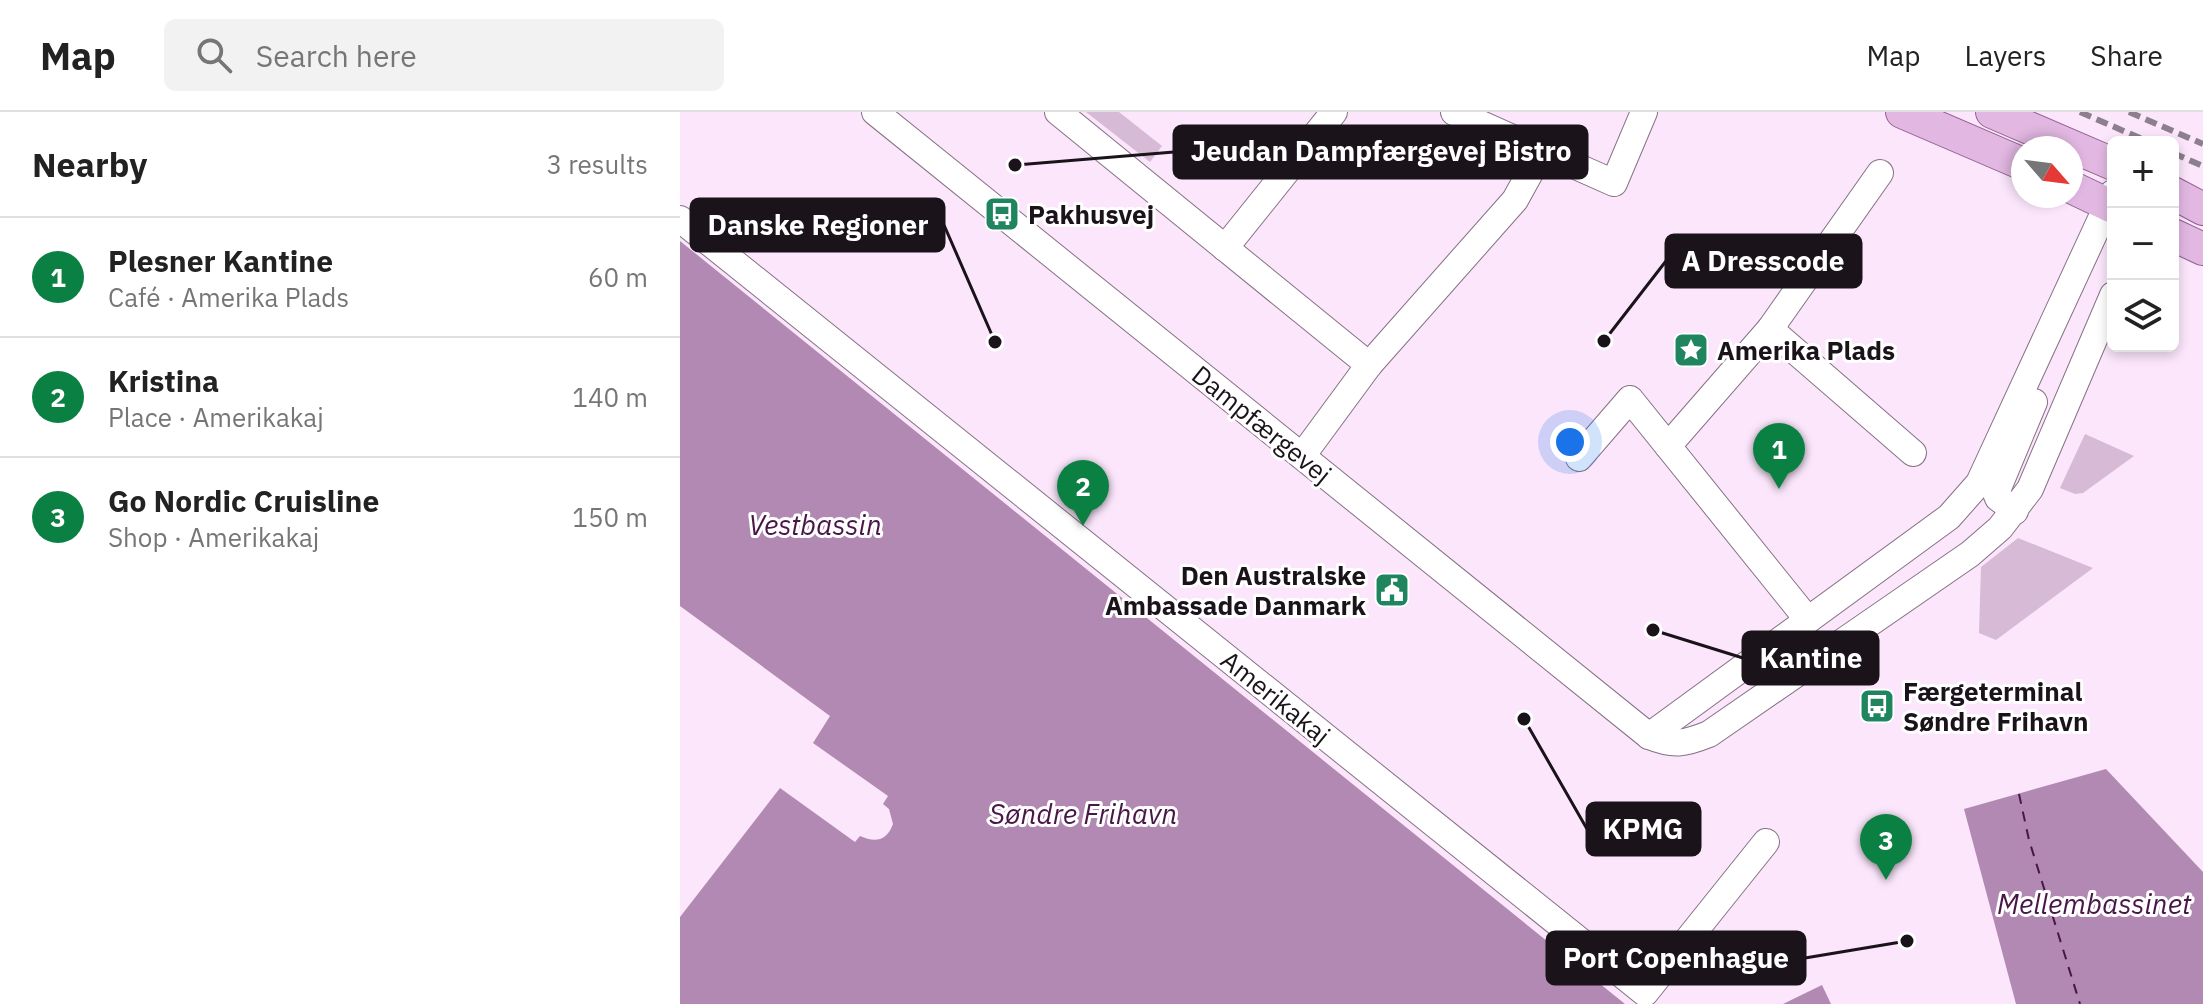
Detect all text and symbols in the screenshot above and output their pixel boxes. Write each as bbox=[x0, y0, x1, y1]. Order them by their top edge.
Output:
search box bbox=[164, 19, 724, 91]
text: Map bbox=[40, 31, 116, 80]
icon: search bbox=[192, 33, 236, 77]
text: Search here bbox=[256, 36, 417, 75]
text: Map bbox=[1866, 37, 1920, 74]
text: Layers bbox=[1964, 37, 2046, 74]
text: Share bbox=[2090, 37, 2163, 74]
callout: Jeudan Dampfærgevej Bistro bbox=[1174, 126, 1587, 178]
text: Jeudan Dampfærgevej Bistro bbox=[1190, 132, 1572, 169]
north arrow bbox=[2011, 136, 2083, 208]
map controls bbox=[2107, 136, 2179, 352]
button: + bbox=[2107, 136, 2179, 208]
text: Nearby bbox=[32, 142, 147, 186]
text: 3 results bbox=[546, 147, 648, 181]
bus stop icon: Pakhusvej bbox=[983, 195, 1021, 233]
place label: Pakhusvej bbox=[1028, 197, 1154, 231]
callout: Danske Regioner bbox=[691, 199, 944, 251]
text: Danske Regioner bbox=[707, 206, 929, 243]
button: − bbox=[2107, 208, 2179, 280]
callout: A Dresscode bbox=[1666, 235, 1861, 287]
text: Plesner Kantine bbox=[108, 241, 333, 280]
text: A Dresscode bbox=[1681, 242, 1845, 279]
text: 1 bbox=[50, 260, 66, 294]
text: 60 m bbox=[588, 260, 648, 294]
text: Café · Amerika Plads bbox=[108, 280, 349, 314]
button: layers bbox=[2107, 280, 2179, 352]
place icon: Amerika Plads bbox=[1672, 331, 1710, 369]
place label: Amerika Plads bbox=[1717, 333, 1895, 367]
street label: Dampfærgevej bbox=[1185, 357, 1339, 491]
text: Kristina bbox=[108, 361, 219, 400]
text: 2 bbox=[50, 380, 66, 414]
text: 140 m bbox=[572, 380, 648, 414]
text: Place · Amerikakaj bbox=[108, 400, 324, 434]
your location bbox=[1550, 422, 1590, 462]
pin: 1 bbox=[1753, 423, 1805, 489]
pin: 2 bbox=[1057, 460, 1109, 526]
text: Go Nordic Cruisline bbox=[108, 481, 379, 520]
text: 3 bbox=[50, 500, 66, 534]
text: 150 m bbox=[572, 500, 648, 534]
water label: Vestbassin bbox=[748, 506, 882, 543]
text: Shop · Amerikakaj bbox=[108, 520, 319, 554]
place label: Den Australske Ambassade Danmark bbox=[1105, 558, 1366, 622]
public building icon: Den Australske Ambassade Danmark bbox=[1373, 571, 1411, 609]
callout: Kantine bbox=[1743, 632, 1878, 684]
text: Kantine bbox=[1760, 639, 1863, 676]
street label: Amerikakaj bbox=[1214, 643, 1338, 751]
place label: Færgeterminal Søndre Frihavn bbox=[1903, 674, 2088, 738]
bus stop icon: Færgeterminal Søndre Frihavn bbox=[1858, 687, 1896, 725]
water label: Søndre Frihavn bbox=[989, 795, 1177, 832]
callout: KPMG bbox=[1587, 803, 1700, 855]
text: KPMG bbox=[1603, 810, 1683, 847]
pin: 3 bbox=[1860, 814, 1912, 880]
water label: Mellembassinet bbox=[1997, 885, 2192, 922]
callout: Port Copenhague bbox=[1547, 932, 1805, 984]
text: Port Copenhague bbox=[1563, 939, 1789, 976]

